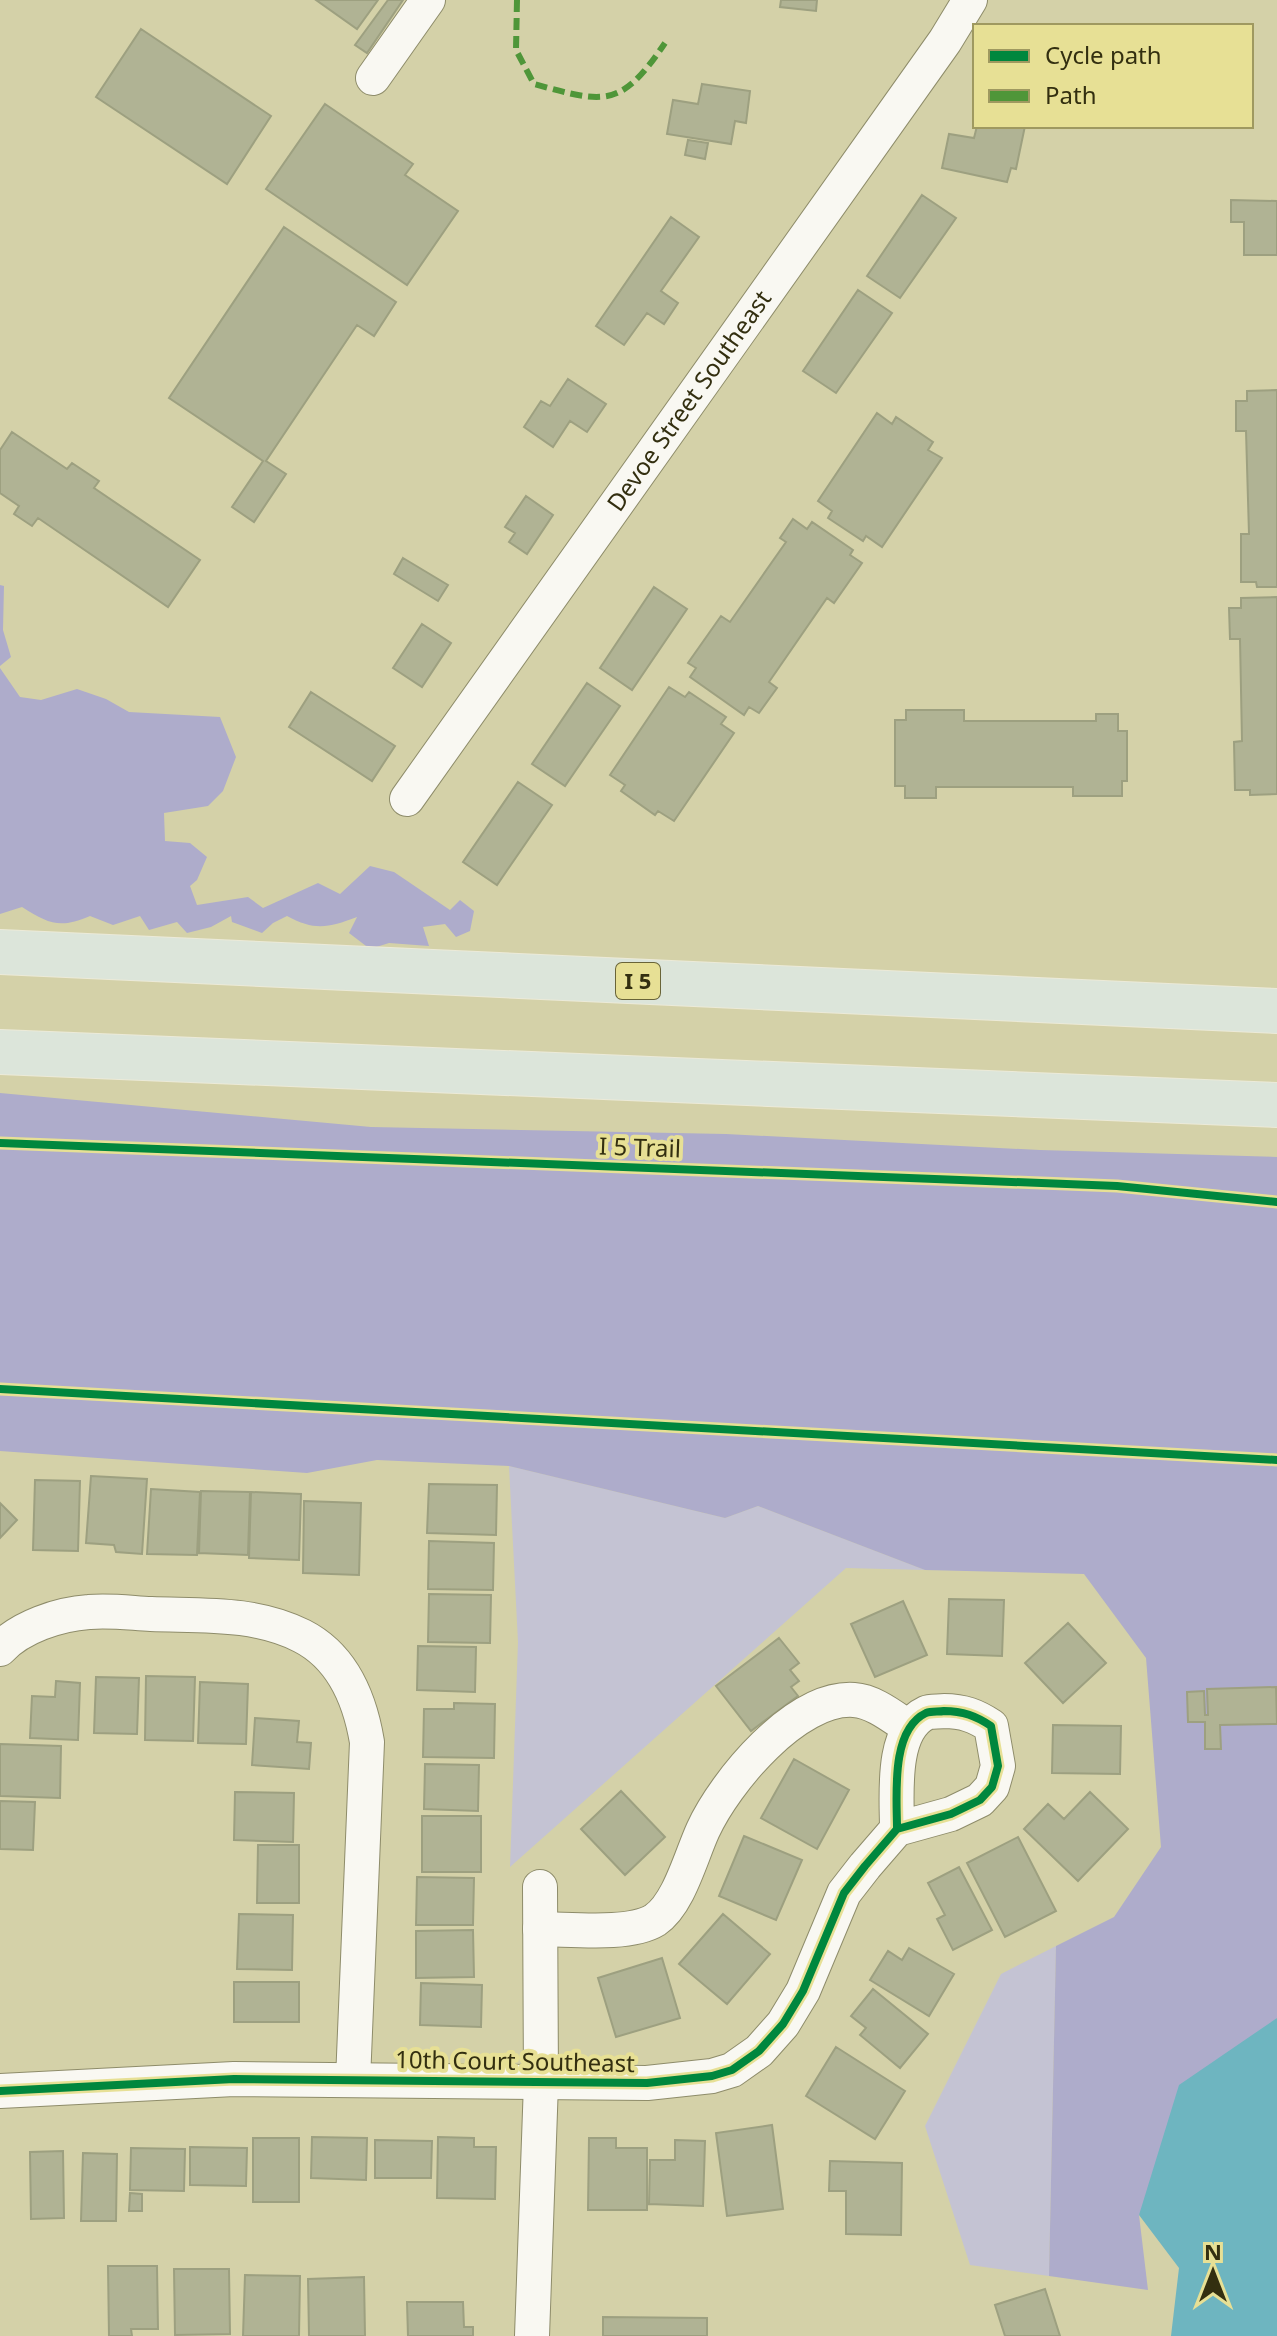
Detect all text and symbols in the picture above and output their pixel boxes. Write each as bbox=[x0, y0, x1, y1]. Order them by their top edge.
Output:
legend bbox=[973, 24, 1253, 128]
text: Cycle path bbox=[1045, 38, 1162, 71]
text: Path bbox=[1045, 78, 1096, 111]
street label: Devoe Street Southeast bbox=[598, 283, 778, 517]
road number: I 5 bbox=[616, 963, 660, 999]
street label: I 5 Trail bbox=[599, 1129, 681, 1164]
street label: 10th Court Southeast bbox=[395, 2042, 635, 2079]
north arrow bbox=[1173, 2232, 1253, 2312]
text: N bbox=[1204, 2236, 1222, 2266]

